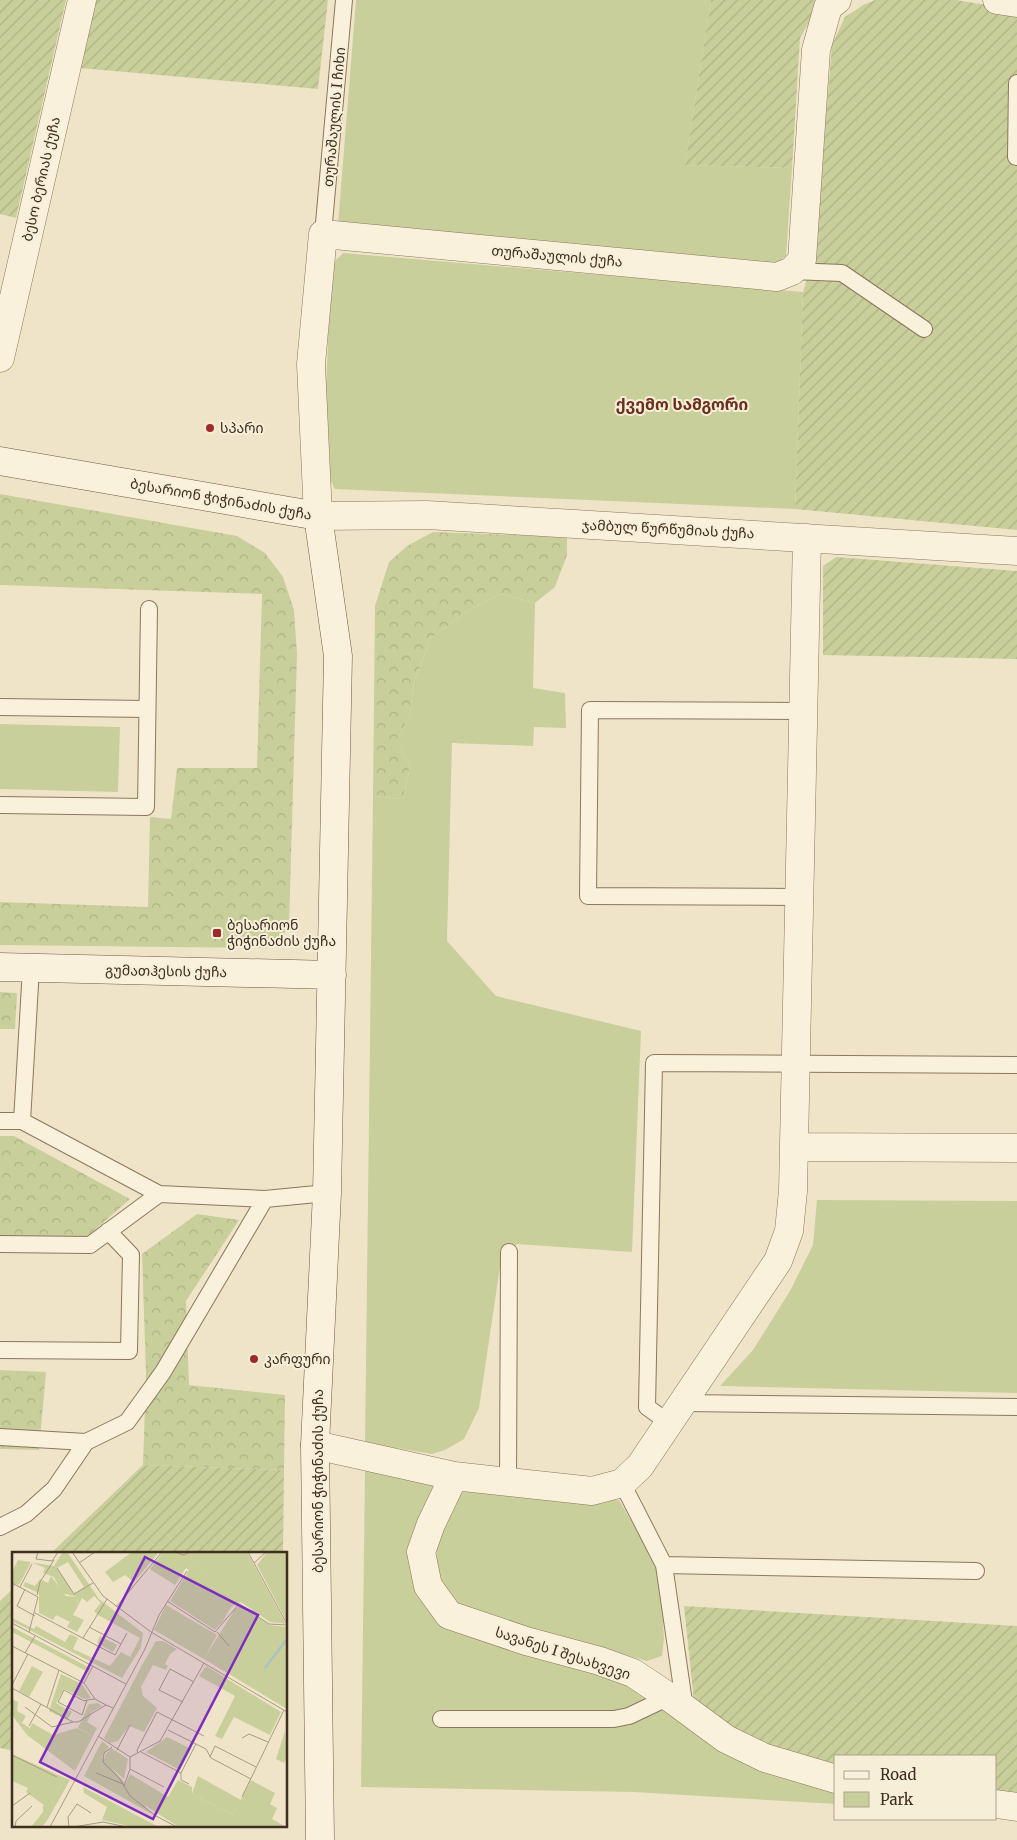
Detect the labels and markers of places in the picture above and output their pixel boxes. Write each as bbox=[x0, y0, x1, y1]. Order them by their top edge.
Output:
place label: სპარი bbox=[220, 419, 263, 437]
marker: სპარი bbox=[204, 422, 216, 434]
place label: ბესარიონ ჭიჭინაძის ქუჩა bbox=[227, 916, 336, 950]
marker: ბესარიონ ჭიჭინაძის ქუჩა bbox=[211, 927, 223, 939]
place label: კარფური bbox=[264, 1350, 331, 1368]
marker: კარფური bbox=[248, 1353, 260, 1365]

